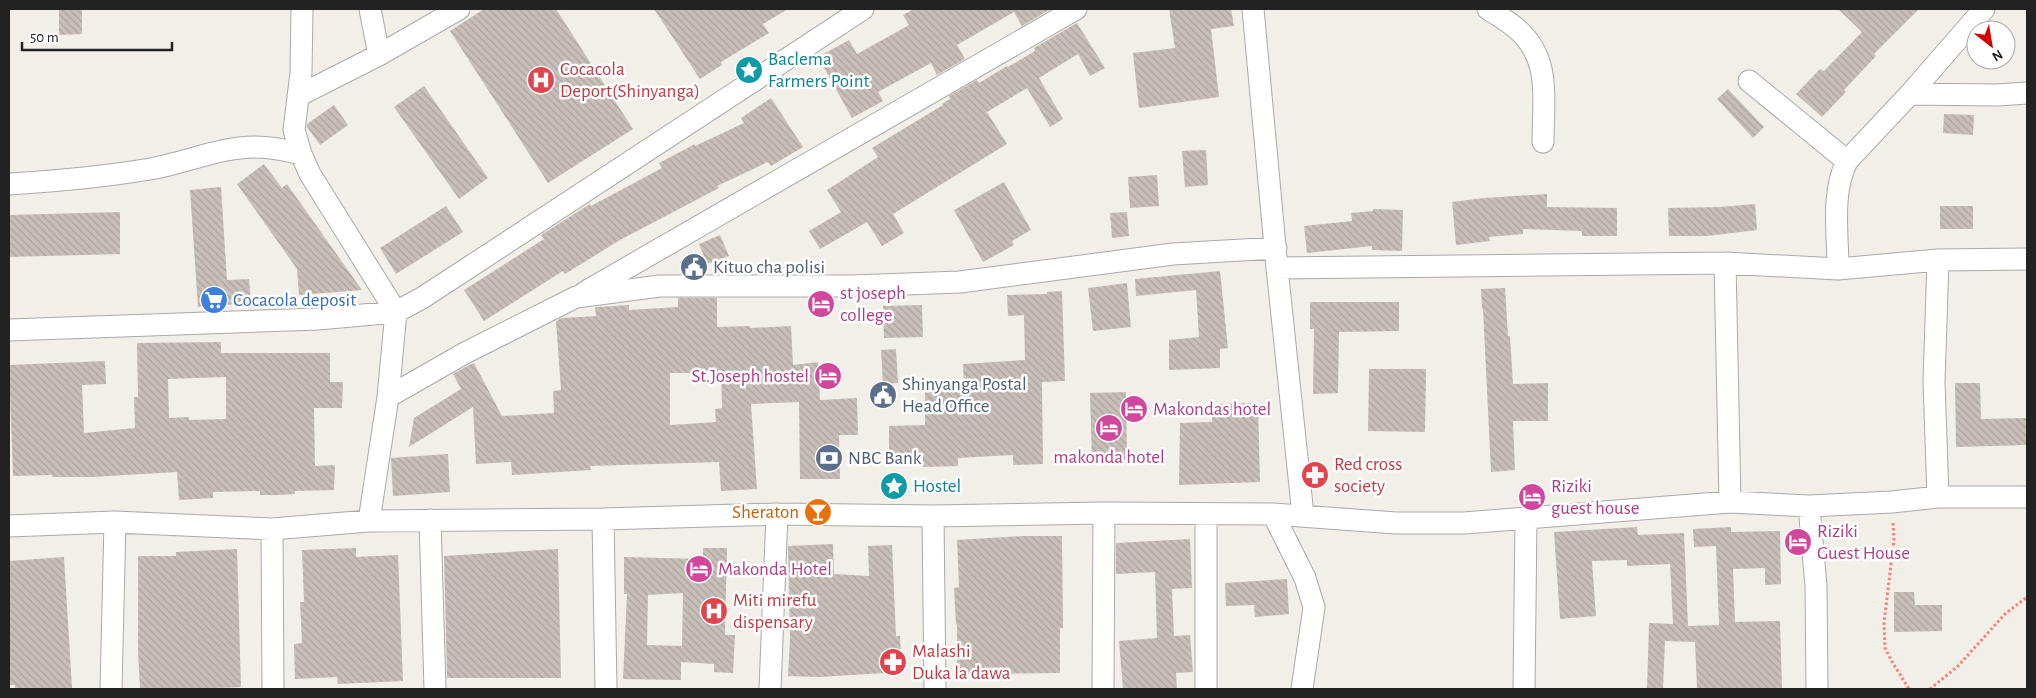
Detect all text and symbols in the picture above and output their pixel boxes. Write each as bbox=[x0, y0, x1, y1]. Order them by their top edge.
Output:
scale bar bbox=[22, 20, 172, 52]
north arrow bbox=[1966, 20, 2016, 70]
text: 50 m bbox=[30, 30, 59, 45]
text: N bbox=[1989, 47, 2005, 64]
place label: Baclema Farmers Point bbox=[768, 50, 870, 91]
place icon: Baclema Farmers Point bbox=[734, 55, 764, 85]
place label: Cocacola Deport(Shinyanga) bbox=[560, 60, 700, 101]
hospital icon: Cocacola Deport(Shinyanga) bbox=[526, 65, 556, 95]
public building icon: Kituo cha polisi bbox=[679, 252, 709, 282]
place label: Kituo cha polisi bbox=[713, 258, 825, 277]
place label: st joseph college bbox=[840, 284, 906, 325]
supermarket icon: Cocacola deposit bbox=[199, 285, 229, 315]
hotel icon: st joseph college bbox=[806, 289, 836, 319]
place label: Cocacola deposit bbox=[233, 291, 356, 310]
hotel icon: St.Joseph hostel bbox=[813, 361, 843, 391]
place label: St.Joseph hostel bbox=[691, 367, 809, 386]
place label: Shinyanga Postal Head Office bbox=[902, 375, 1027, 416]
public building icon: Shinyanga Postal Head Office bbox=[868, 380, 898, 410]
hotel icon: Makondas hotel bbox=[1119, 394, 1149, 424]
place label: Makondas hotel bbox=[1153, 400, 1271, 419]
hotel icon: makonda hotel bbox=[1094, 413, 1124, 443]
bank icon: NBC Bank bbox=[814, 443, 844, 473]
place label: makonda hotel bbox=[1053, 448, 1165, 467]
place label: NBC Bank bbox=[848, 449, 922, 468]
place label: Red cross society bbox=[1334, 455, 1402, 496]
pharmacy icon: Red cross society bbox=[1300, 460, 1330, 490]
place icon: Hostel bbox=[879, 471, 909, 501]
place label: Hostel bbox=[913, 477, 961, 496]
place label: Riziki guest house bbox=[1551, 477, 1640, 518]
hotel icon: Riziki guest house bbox=[1517, 482, 1547, 512]
bar icon: Sheraton bbox=[803, 497, 833, 527]
place label: Sheraton bbox=[732, 503, 799, 522]
place label: Riziki Guest House bbox=[1817, 522, 1910, 563]
hotel icon: Riziki Guest House bbox=[1783, 527, 1813, 557]
hotel icon: Makonda Hotel bbox=[684, 554, 714, 584]
place label: Makonda Hotel bbox=[718, 560, 832, 579]
place label: Miti mirefu dispensary bbox=[733, 591, 817, 632]
hospital icon: Miti mirefu dispensary bbox=[699, 596, 729, 626]
place label: Malashi Duka la dawa bbox=[912, 642, 1011, 683]
pharmacy icon: Malashi Duka la dawa bbox=[878, 647, 908, 677]

